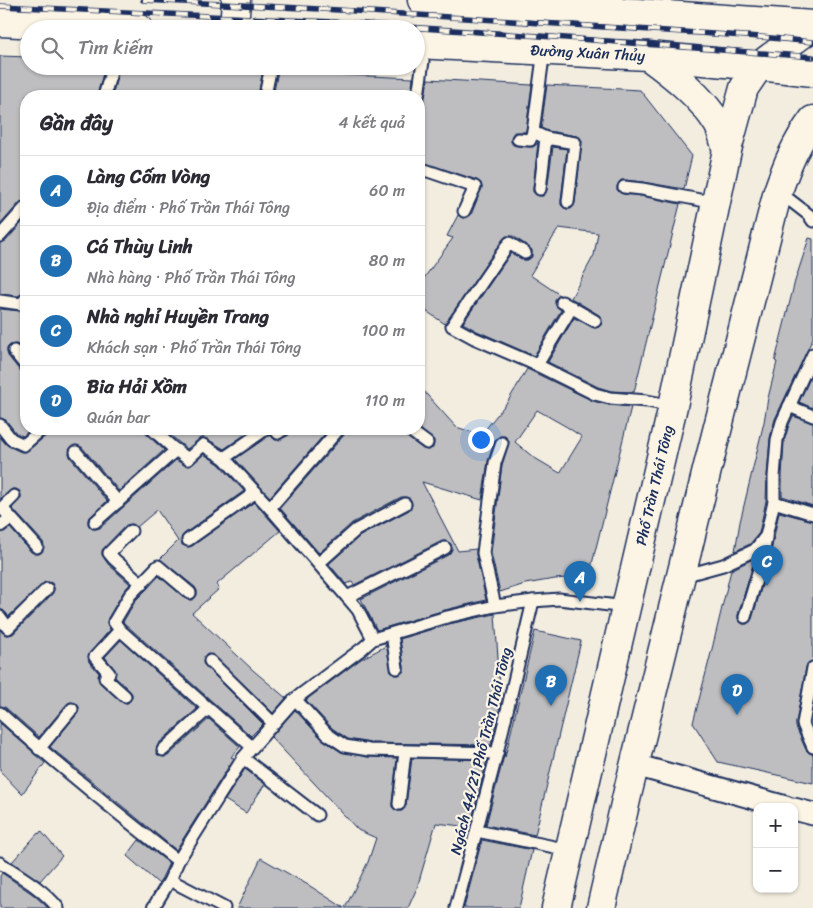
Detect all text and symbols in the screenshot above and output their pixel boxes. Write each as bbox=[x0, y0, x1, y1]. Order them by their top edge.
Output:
search box bbox=[20, 20, 425, 75]
text: Tìm kiếm bbox=[78, 31, 153, 64]
icon: search bbox=[38, 34, 66, 62]
street label: Đường Xuân Thủy bbox=[530, 37, 646, 69]
text: Gần đây bbox=[40, 104, 113, 142]
text: 4 kết quả bbox=[339, 108, 405, 137]
text: Làng Cốm Vòng bbox=[87, 160, 210, 193]
text: A bbox=[51, 176, 61, 205]
text: 60 m bbox=[369, 176, 405, 205]
text: Địa điểm · Phố Trần Thái Tông bbox=[87, 193, 290, 222]
text: Cá Thùy Linh bbox=[87, 230, 193, 263]
text: B bbox=[51, 246, 61, 275]
text: 80 m bbox=[369, 246, 405, 275]
text: Nhà hàng · Phố Trần Thái Tông bbox=[87, 263, 296, 292]
text: Nhà nghỉ Huyền Trang bbox=[87, 300, 269, 333]
text: C bbox=[51, 316, 61, 345]
text: 100 m bbox=[361, 316, 405, 345]
text: Khách sạn · Phố Trần Thái Tông bbox=[87, 333, 301, 362]
text: Bia Hải Xồm bbox=[87, 370, 187, 403]
text: D bbox=[51, 386, 61, 415]
text: 110 m bbox=[365, 386, 405, 415]
text: Quán bar bbox=[87, 403, 150, 432]
street label: Phố Trần Thái Tông bbox=[628, 422, 681, 548]
your location bbox=[468, 427, 494, 453]
pin: C bbox=[751, 545, 783, 586]
pin: A bbox=[564, 561, 596, 602]
street label: Ngách 44/21 Phố Trần Thái Tông bbox=[443, 644, 519, 857]
pin: B bbox=[535, 665, 567, 706]
pin: D bbox=[721, 674, 753, 715]
map controls bbox=[753, 803, 798, 893]
button: + bbox=[753, 803, 798, 848]
button: − bbox=[753, 848, 798, 893]

